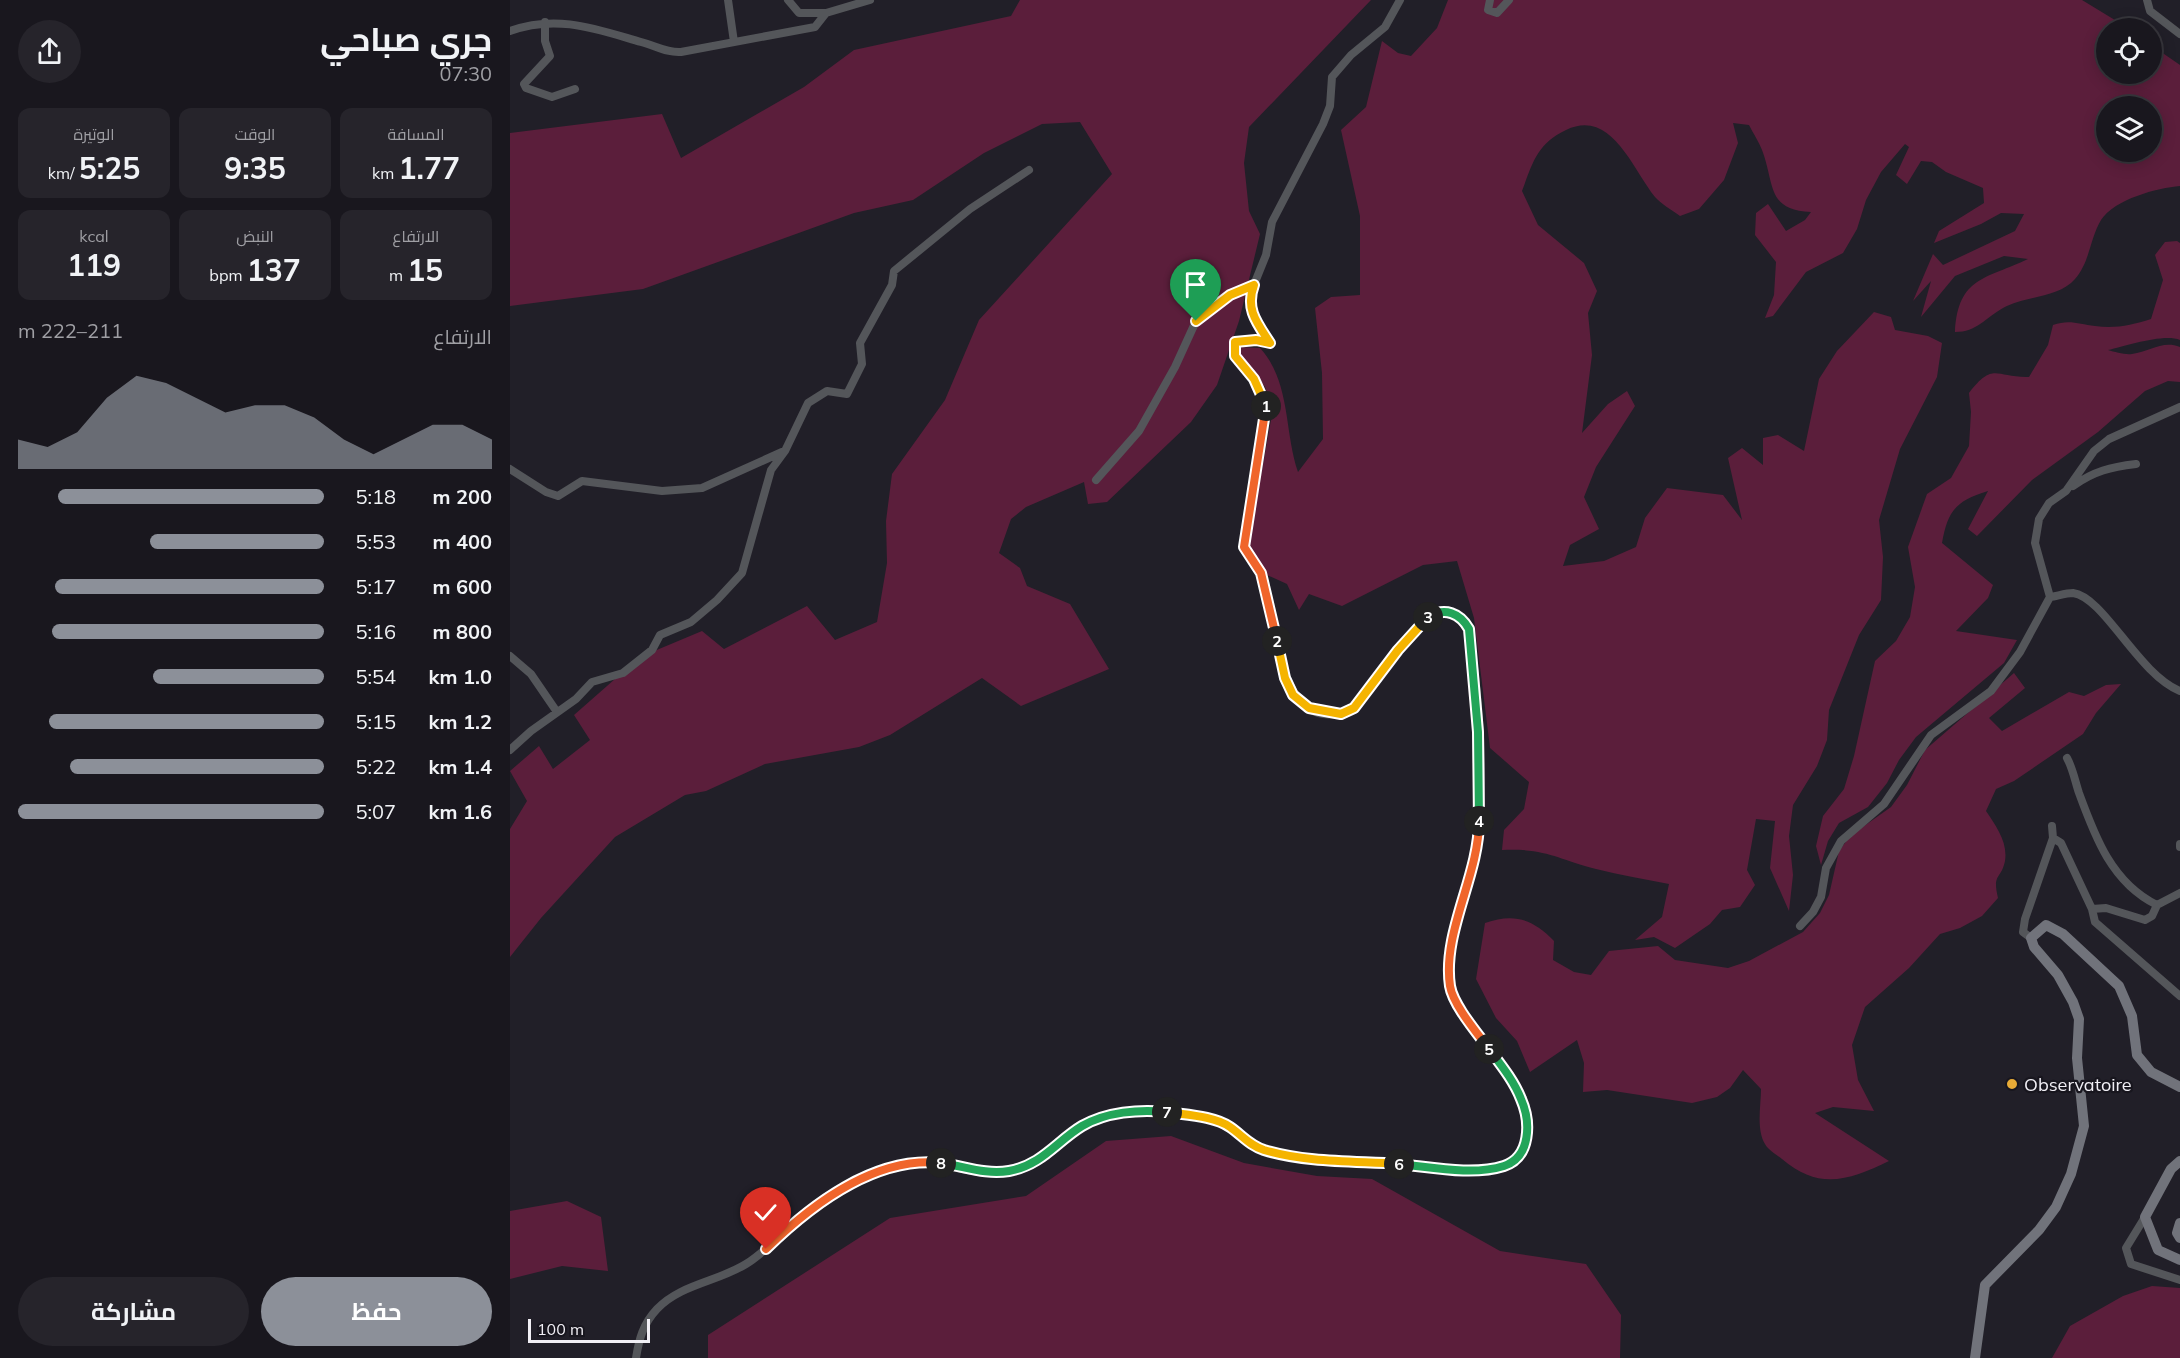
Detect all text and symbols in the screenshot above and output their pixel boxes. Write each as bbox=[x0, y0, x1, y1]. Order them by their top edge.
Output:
text: جري صباحي bbox=[320, 18, 492, 59]
map controls bbox=[2096, 18, 2162, 162]
button: locate bbox=[2096, 18, 2162, 84]
button: share bbox=[18, 20, 81, 83]
text: 07:30 bbox=[439, 61, 492, 86]
button: layers bbox=[2096, 96, 2162, 162]
text: الوتيرة bbox=[73, 124, 115, 144]
text: الوقت bbox=[235, 124, 275, 144]
text: المسافة bbox=[388, 124, 444, 144]
text: 5:25 bbox=[79, 149, 140, 187]
text: 9:35 bbox=[224, 149, 286, 187]
text: 1.77 bbox=[399, 149, 460, 187]
text: /km bbox=[48, 163, 79, 183]
text: km bbox=[372, 163, 399, 183]
text: kcal bbox=[79, 226, 109, 246]
text: النبض bbox=[236, 226, 274, 246]
text: الارتفاع bbox=[393, 226, 439, 246]
text: 119 bbox=[67, 246, 121, 284]
text: 137 bbox=[247, 251, 301, 289]
text: 15 bbox=[407, 251, 443, 289]
pin bbox=[1170, 259, 1221, 321]
text: bpm bbox=[209, 265, 247, 285]
text: m bbox=[389, 265, 407, 285]
icon: arrive bbox=[1179, 268, 1212, 301]
text: 211–222 m bbox=[18, 318, 123, 343]
text: الارتفاع bbox=[433, 324, 492, 349]
pin: 1 bbox=[1251, 391, 1281, 421]
text: 1 bbox=[1261, 396, 1271, 416]
text: 5:18 bbox=[355, 484, 396, 509]
text: 200 m bbox=[433, 484, 492, 509]
text: 5:53 bbox=[355, 529, 396, 554]
text: 400 m bbox=[433, 529, 492, 554]
text: 5:17 bbox=[355, 574, 396, 599]
text: 600 m bbox=[433, 574, 492, 599]
pin: 3 bbox=[1413, 602, 1443, 632]
text: 3 bbox=[1423, 607, 1433, 627]
text: 5:16 bbox=[355, 619, 396, 644]
text: 800 m bbox=[433, 619, 492, 644]
pin: 2 bbox=[1262, 626, 1292, 656]
text: 2 bbox=[1272, 631, 1282, 651]
text: 5:54 bbox=[355, 664, 396, 689]
text: 1.0 km bbox=[429, 664, 492, 689]
text: 5:15 bbox=[355, 709, 396, 734]
text: 1.2 km bbox=[429, 709, 492, 734]
text: 5:22 bbox=[355, 754, 396, 779]
text: 1.4 km bbox=[429, 754, 492, 779]
text: 5:07 bbox=[355, 799, 396, 824]
text: 1.6 km bbox=[429, 799, 492, 824]
pin: 4 bbox=[1464, 806, 1494, 836]
text: 4 bbox=[1474, 811, 1484, 831]
pin: 5 bbox=[1474, 1034, 1504, 1064]
text: 5 bbox=[1484, 1039, 1494, 1059]
place label: Observatoire bbox=[2024, 1073, 2132, 1096]
marker: Observatoire bbox=[2005, 1077, 2019, 1091]
pin: 7 bbox=[1152, 1097, 1182, 1127]
text: 7 bbox=[1162, 1102, 1172, 1122]
pin: 8 bbox=[926, 1148, 956, 1178]
pin: 6 bbox=[1384, 1149, 1414, 1179]
text: 8 bbox=[936, 1153, 946, 1173]
text: 6 bbox=[1394, 1154, 1404, 1174]
pin bbox=[740, 1187, 791, 1249]
icon: check bbox=[749, 1196, 782, 1229]
button: مشاركة bbox=[18, 1277, 249, 1346]
button: حفظ bbox=[261, 1277, 492, 1346]
scale bar bbox=[528, 1316, 650, 1344]
text: 100 m bbox=[537, 1319, 584, 1339]

